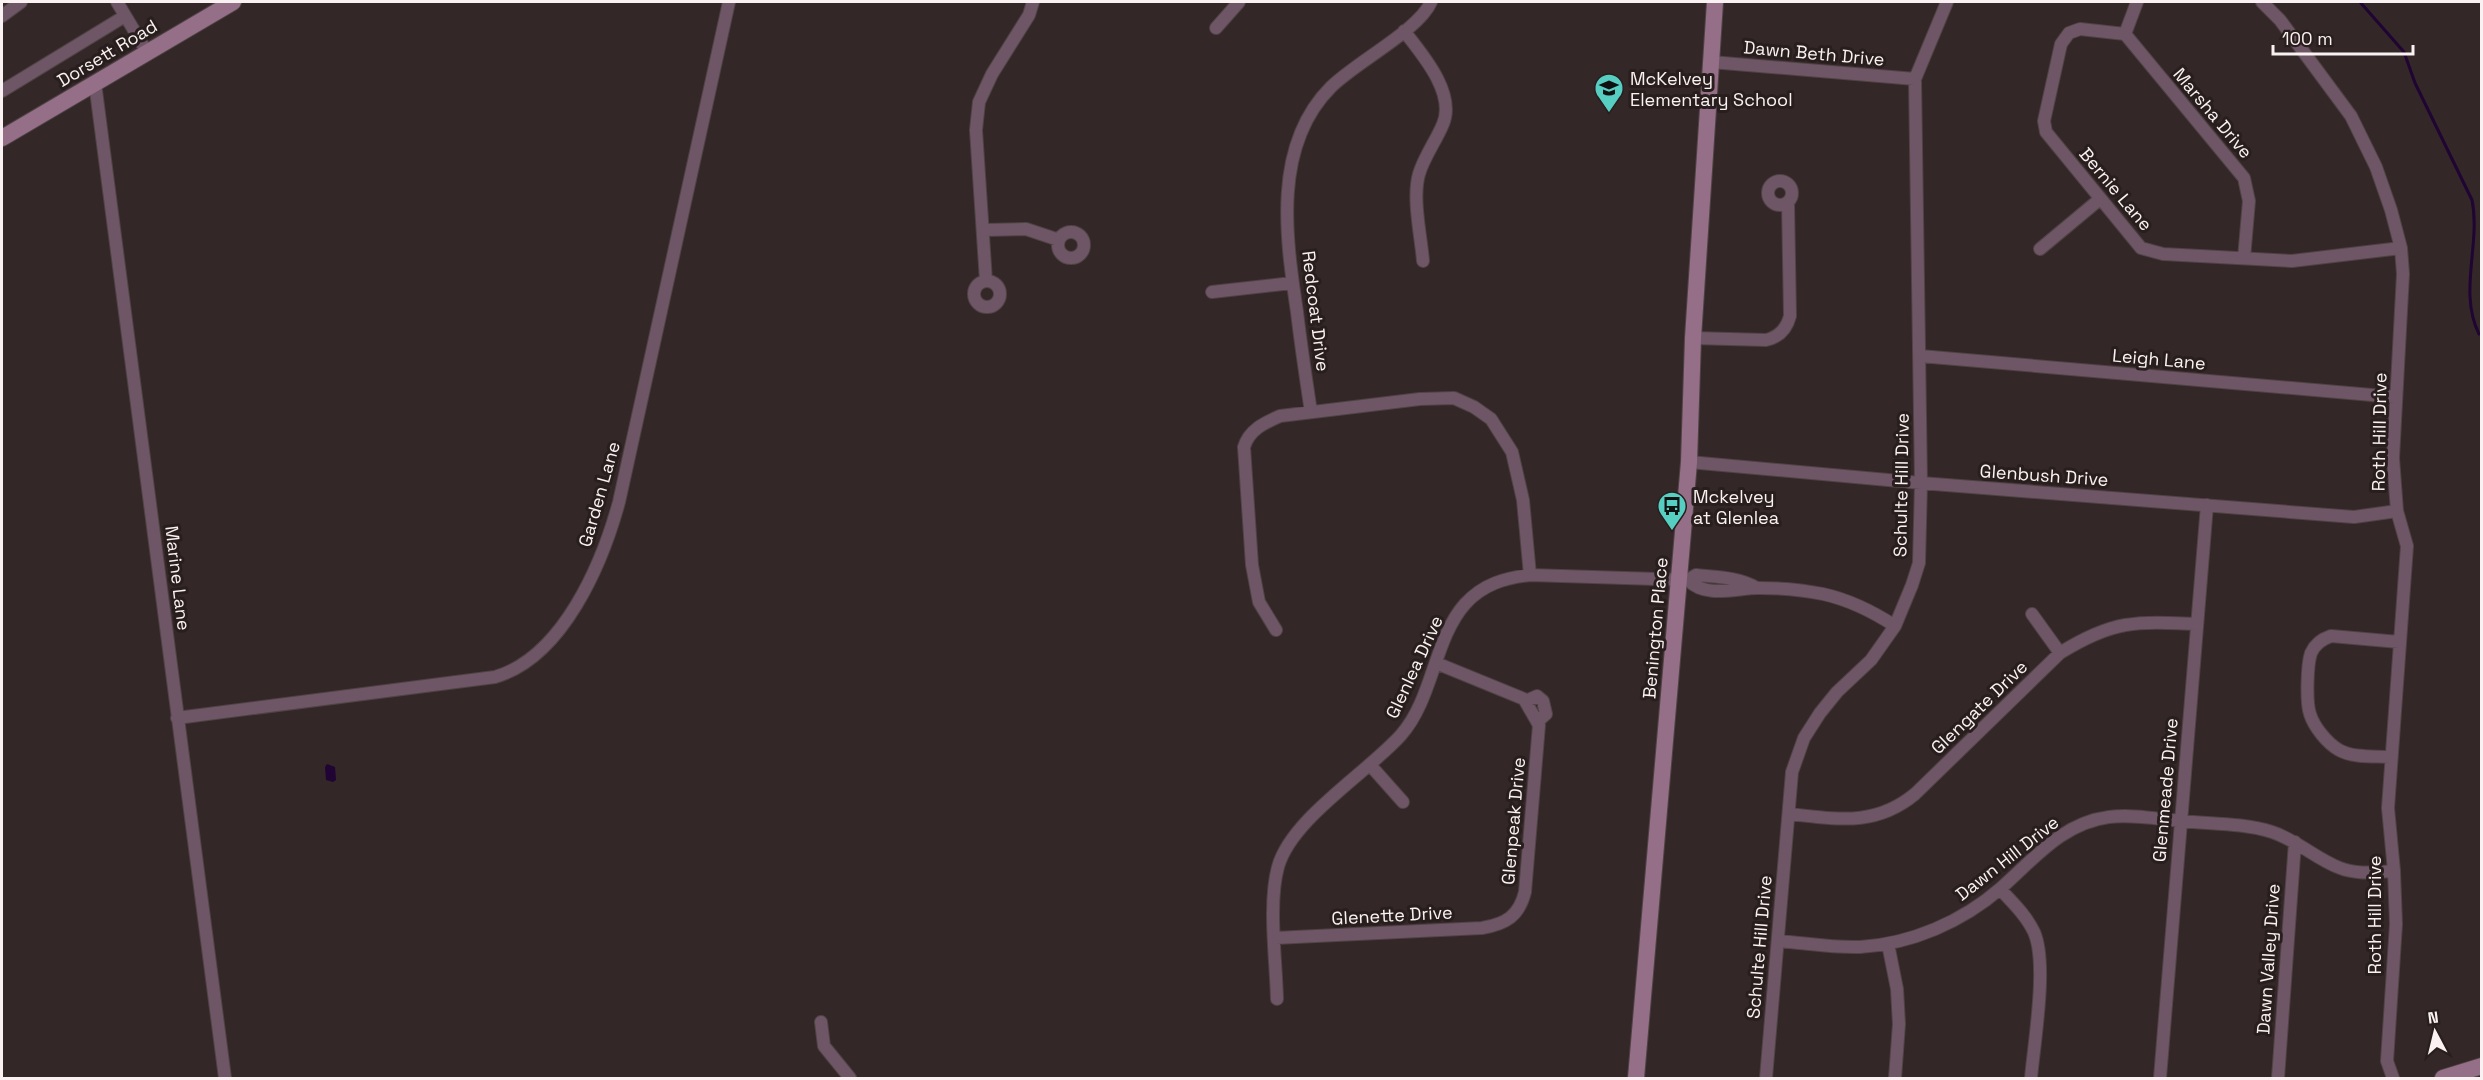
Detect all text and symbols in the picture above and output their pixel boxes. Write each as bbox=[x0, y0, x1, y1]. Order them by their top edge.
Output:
street label: Dorsett Road bbox=[53, 14, 161, 92]
scale bar bbox=[2273, 18, 2412, 56]
text: 100 m bbox=[2282, 27, 2333, 50]
street label: Dawn Beth Drive bbox=[1743, 35, 1885, 71]
street label: Marsha Drive bbox=[2168, 63, 2258, 163]
place label: McKelvey Elementary School bbox=[1630, 67, 1793, 111]
school or university icon: McKelvey Elementary School bbox=[1593, 72, 1625, 114]
street label: Bernie Lane bbox=[2074, 143, 2158, 235]
street label: Redcoat Drive bbox=[1297, 249, 1335, 373]
street label: Leigh Lane bbox=[2111, 343, 2207, 375]
street label: Roth Hill Drive bbox=[2366, 372, 2392, 492]
street label: Schulte Hill Drive bbox=[1888, 413, 1914, 557]
street label: Garden Lane bbox=[573, 439, 625, 549]
street label: Glenbush Drive bbox=[1979, 459, 2109, 491]
place label: Mckelvey at Glenlea bbox=[1693, 485, 1779, 529]
bus stop icon: Mckelvey at Glenlea bbox=[1656, 490, 1688, 532]
street label: Marine Lane bbox=[160, 524, 196, 632]
street label: Benington Place bbox=[1637, 556, 1673, 700]
street label: Glenlea Drive bbox=[1380, 612, 1448, 722]
street label: Glengate Drive bbox=[1926, 655, 2032, 759]
street label: Glenmeade Drive bbox=[2147, 717, 2183, 863]
street label: Glenpeak Drive bbox=[1496, 756, 1530, 886]
street label: Dawn Hill Drive bbox=[1951, 810, 2063, 906]
street label: Roth Hill Drive bbox=[2363, 856, 2386, 974]
street label: Schulte Hill Drive bbox=[1741, 874, 1777, 1020]
street label: Dawn Valley Drive bbox=[2251, 883, 2285, 1035]
street label: Glenette Drive bbox=[1331, 900, 1453, 930]
north arrow bbox=[2405, 1002, 2465, 1062]
text: N bbox=[2427, 1007, 2440, 1029]

